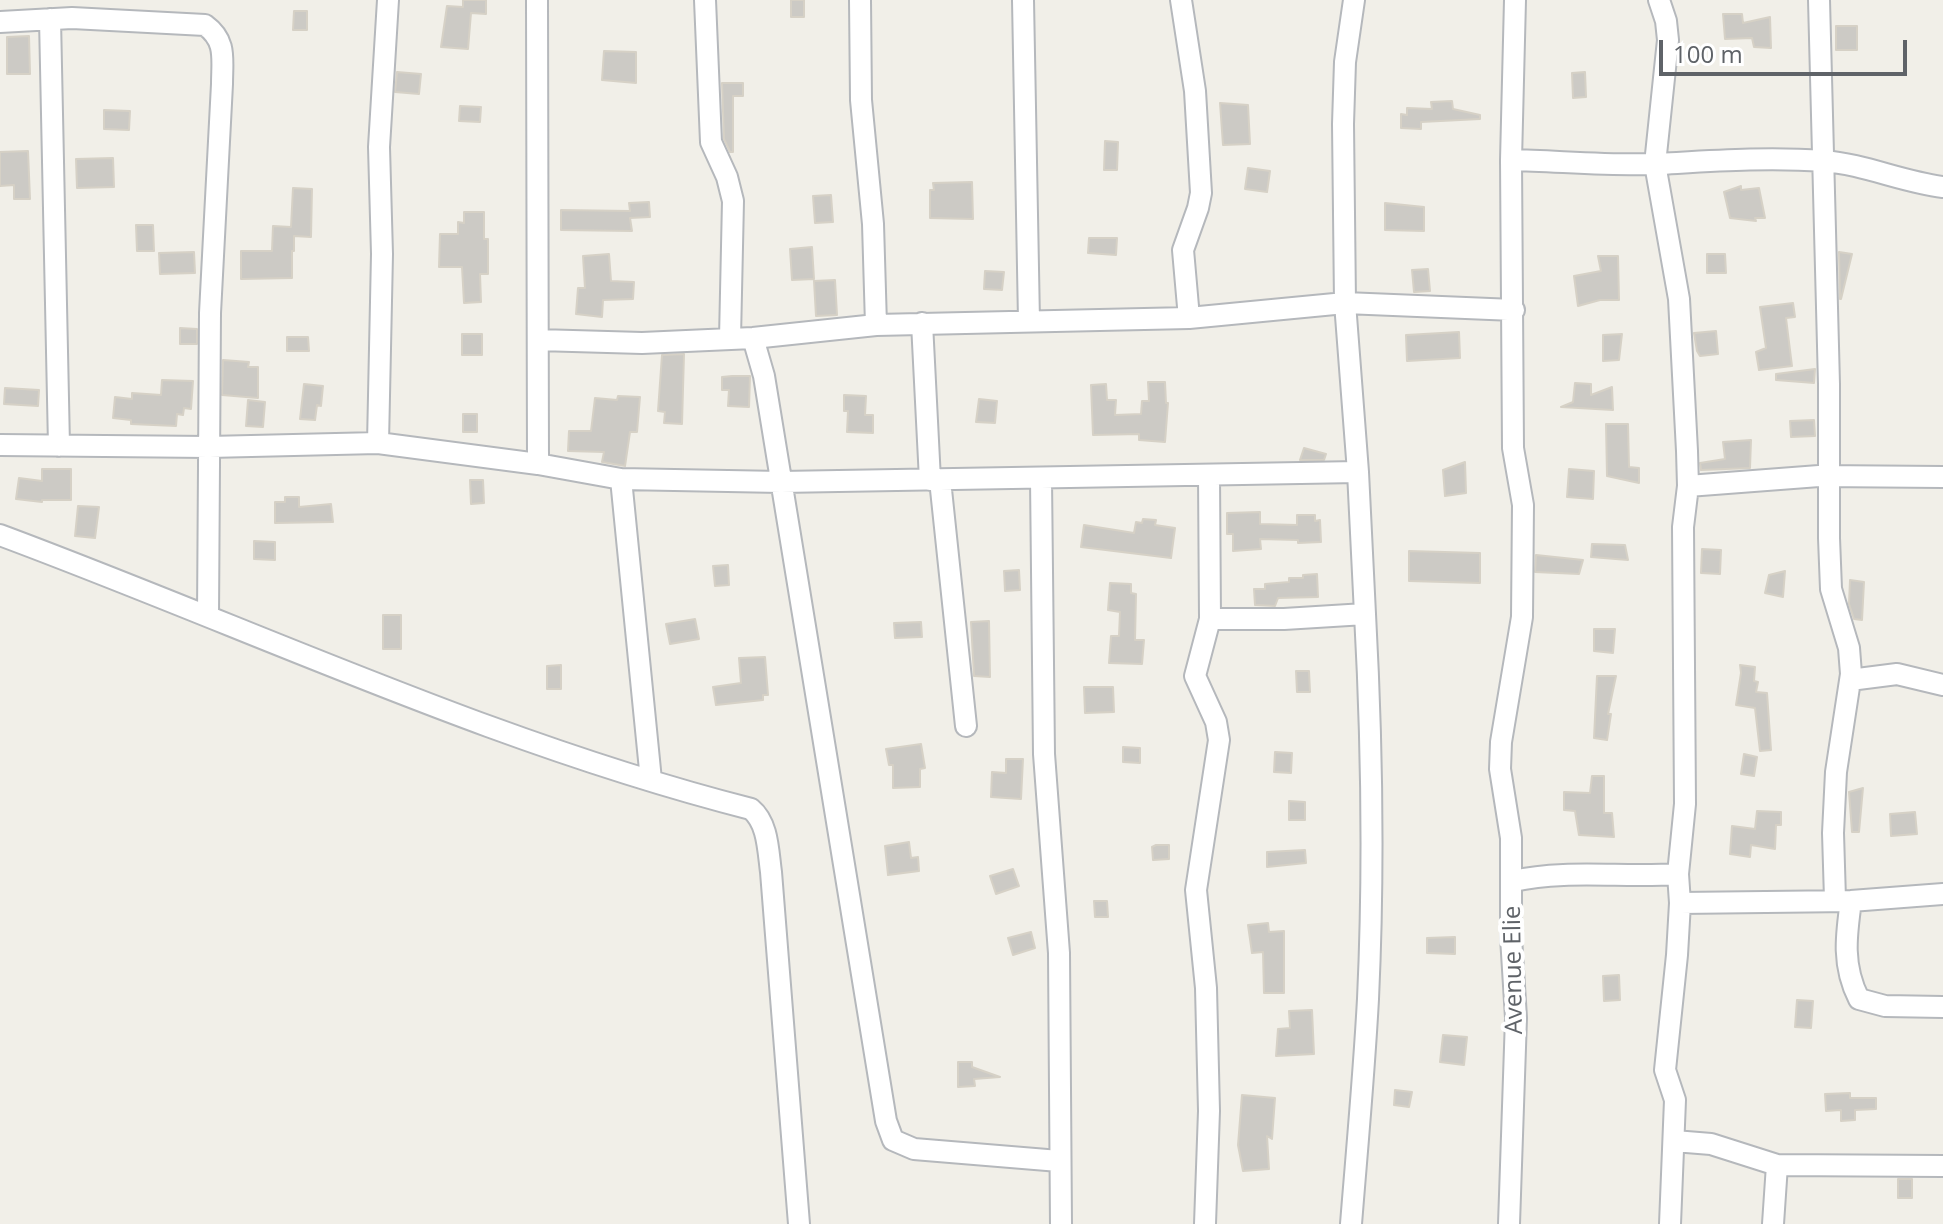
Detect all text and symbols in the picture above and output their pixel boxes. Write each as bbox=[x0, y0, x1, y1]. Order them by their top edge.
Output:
scale bar bbox=[1663, 24, 1911, 74]
text: 100 m bbox=[1673, 37, 1743, 70]
street label: Avenue Elie bbox=[1498, 905, 1530, 1035]

